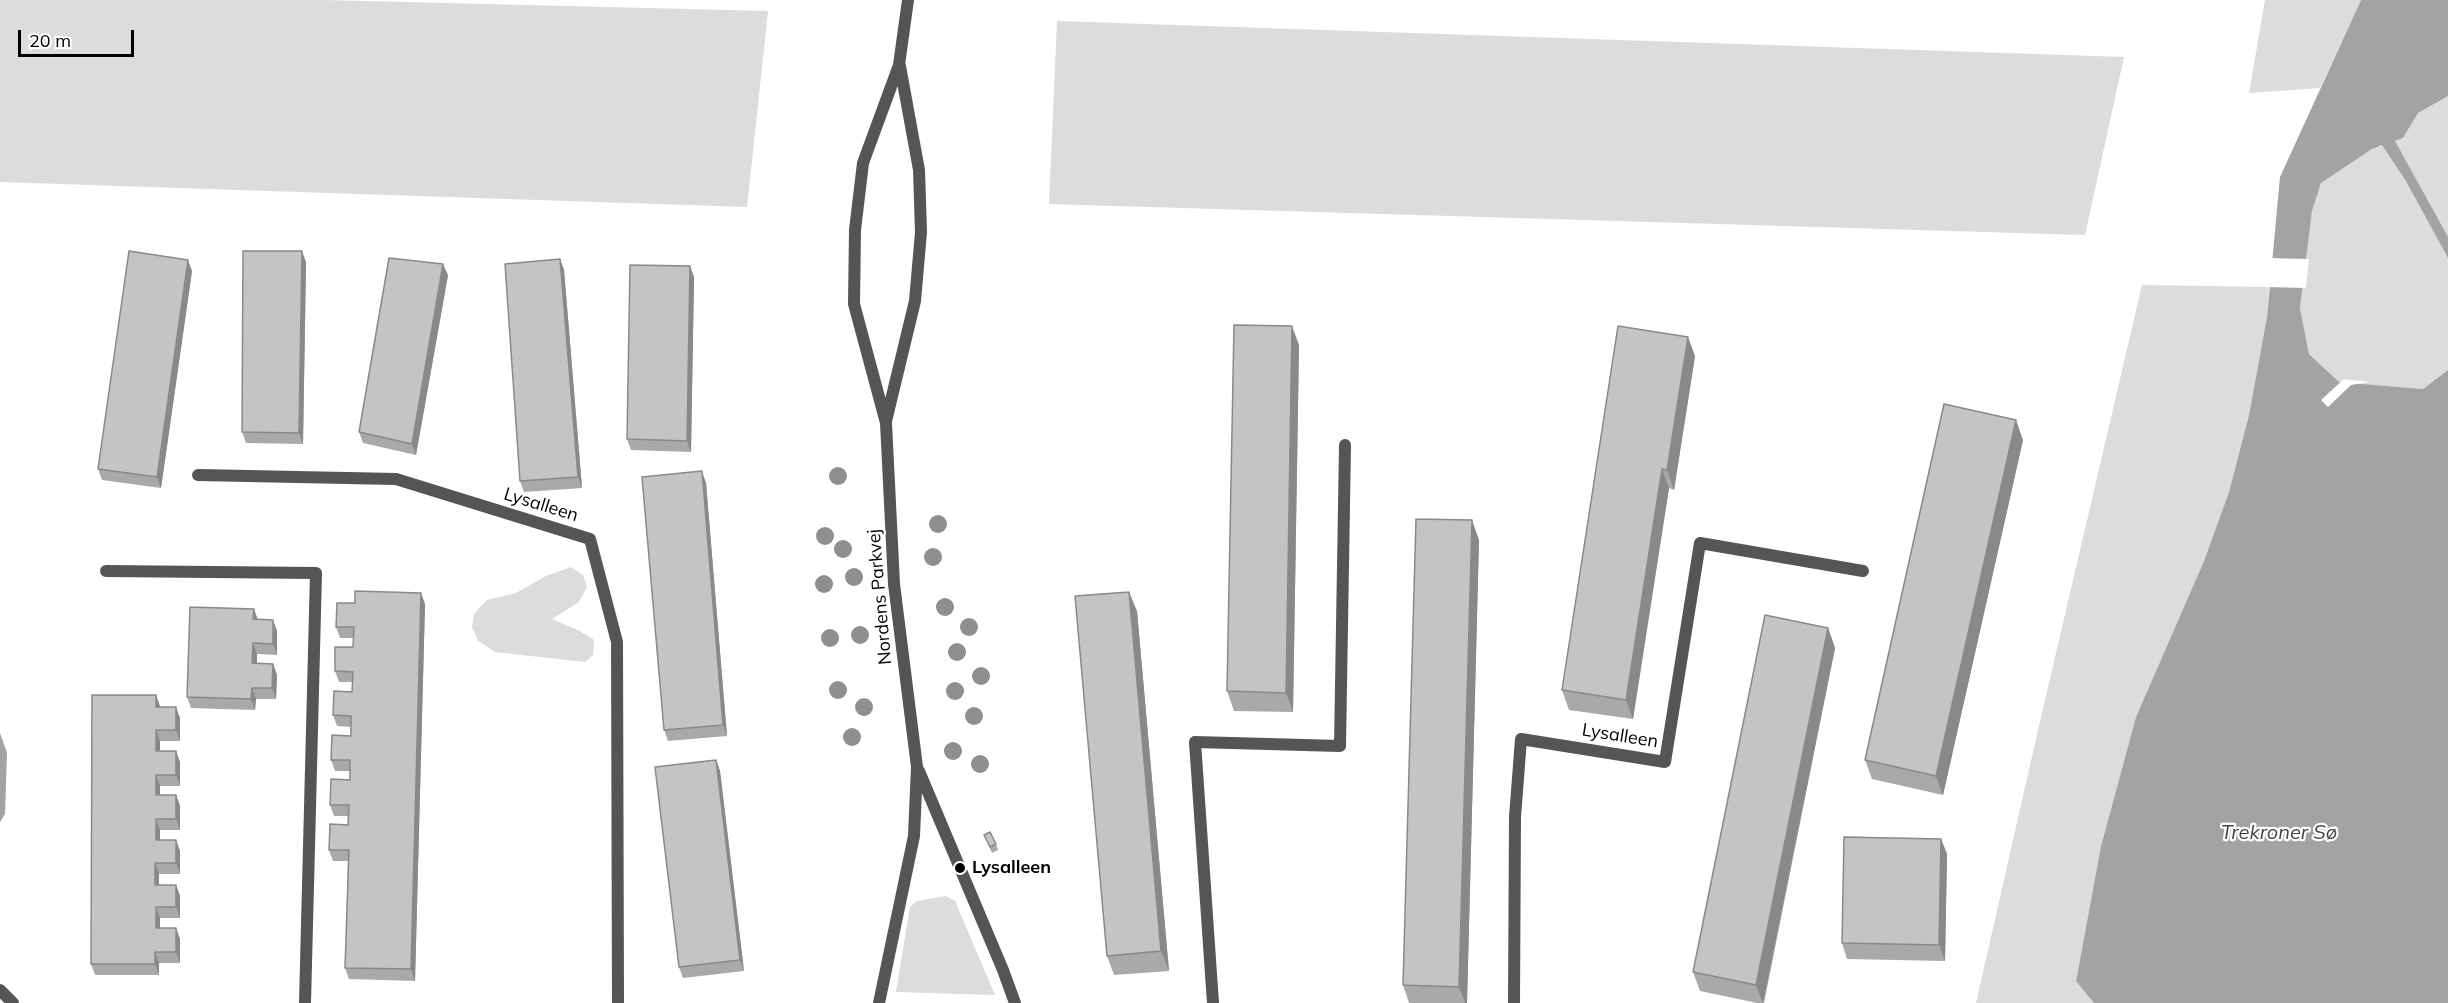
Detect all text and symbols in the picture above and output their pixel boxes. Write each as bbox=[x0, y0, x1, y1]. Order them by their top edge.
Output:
scale bar bbox=[21, 18, 136, 56]
text: 20 m bbox=[29, 29, 71, 52]
street label: Lysalleen bbox=[501, 483, 581, 527]
street label: Nordens Parkvej bbox=[863, 528, 897, 666]
street label: Lysalleen bbox=[1580, 719, 1660, 753]
water label: Trekroner Sø bbox=[2221, 821, 2337, 845]
place label: Lysalleen bbox=[972, 857, 1051, 879]
marker: Lysalleen bbox=[953, 861, 967, 875]

